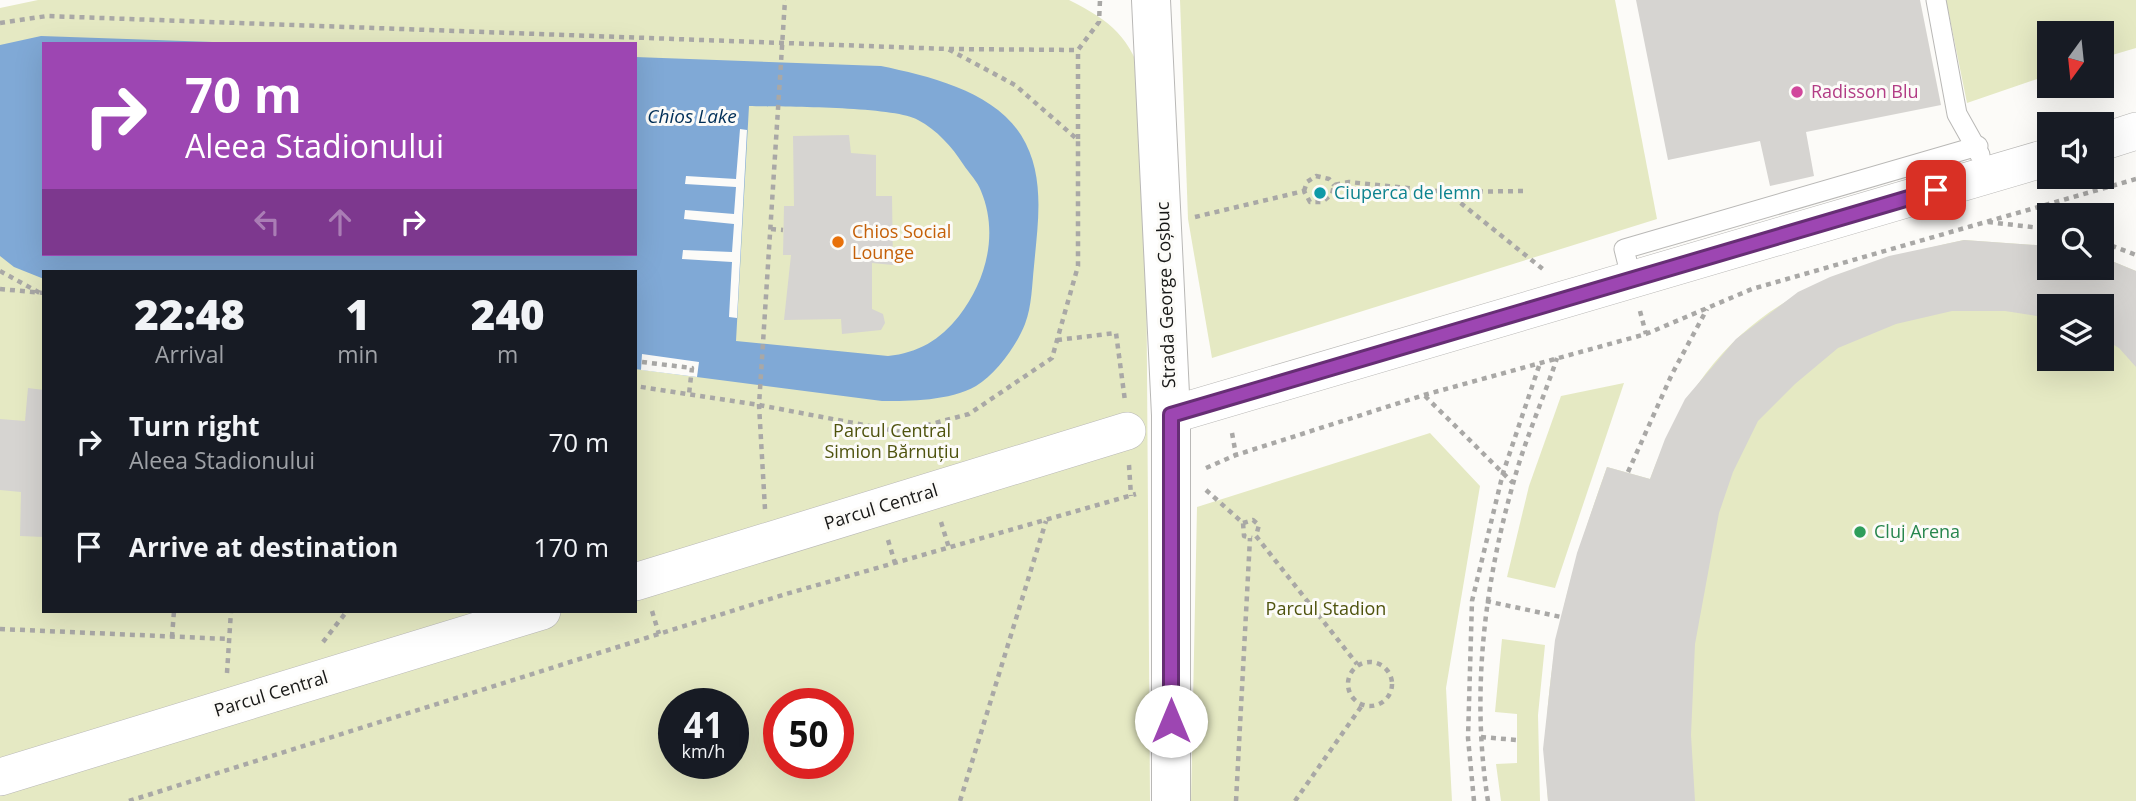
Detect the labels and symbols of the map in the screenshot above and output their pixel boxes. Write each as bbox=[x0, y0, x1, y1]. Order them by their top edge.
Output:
north arrow bbox=[2037, 21, 2114, 98]
place label: Radisson Blu bbox=[1811, 79, 1919, 103]
marker: Radisson Blu bbox=[1789, 84, 1805, 100]
water label: Chios Lake bbox=[647, 103, 737, 129]
pin bbox=[1906, 160, 1966, 220]
place label: Ciuperca de lemn bbox=[1334, 180, 1481, 204]
marker: Ciuperca de lemn bbox=[1312, 185, 1328, 201]
street label: Strada George Coșbuc bbox=[1150, 201, 1180, 389]
place label: Chios Social Lounge bbox=[852, 219, 951, 264]
marker: Chios Social Lounge bbox=[830, 234, 846, 250]
park label: Parcul Central Simion Bărnuțiu bbox=[824, 418, 960, 463]
street label: Parcul Central bbox=[821, 477, 941, 535]
place label: Cluj Arena bbox=[1874, 519, 1960, 543]
marker: Cluj Arena bbox=[1852, 524, 1868, 540]
park label: Parcul Stadion bbox=[1266, 596, 1386, 620]
street label: Parcul Central bbox=[211, 664, 331, 722]
position arrow bbox=[1134, 684, 1208, 758]
speed limit sign: 50 bbox=[763, 688, 854, 779]

